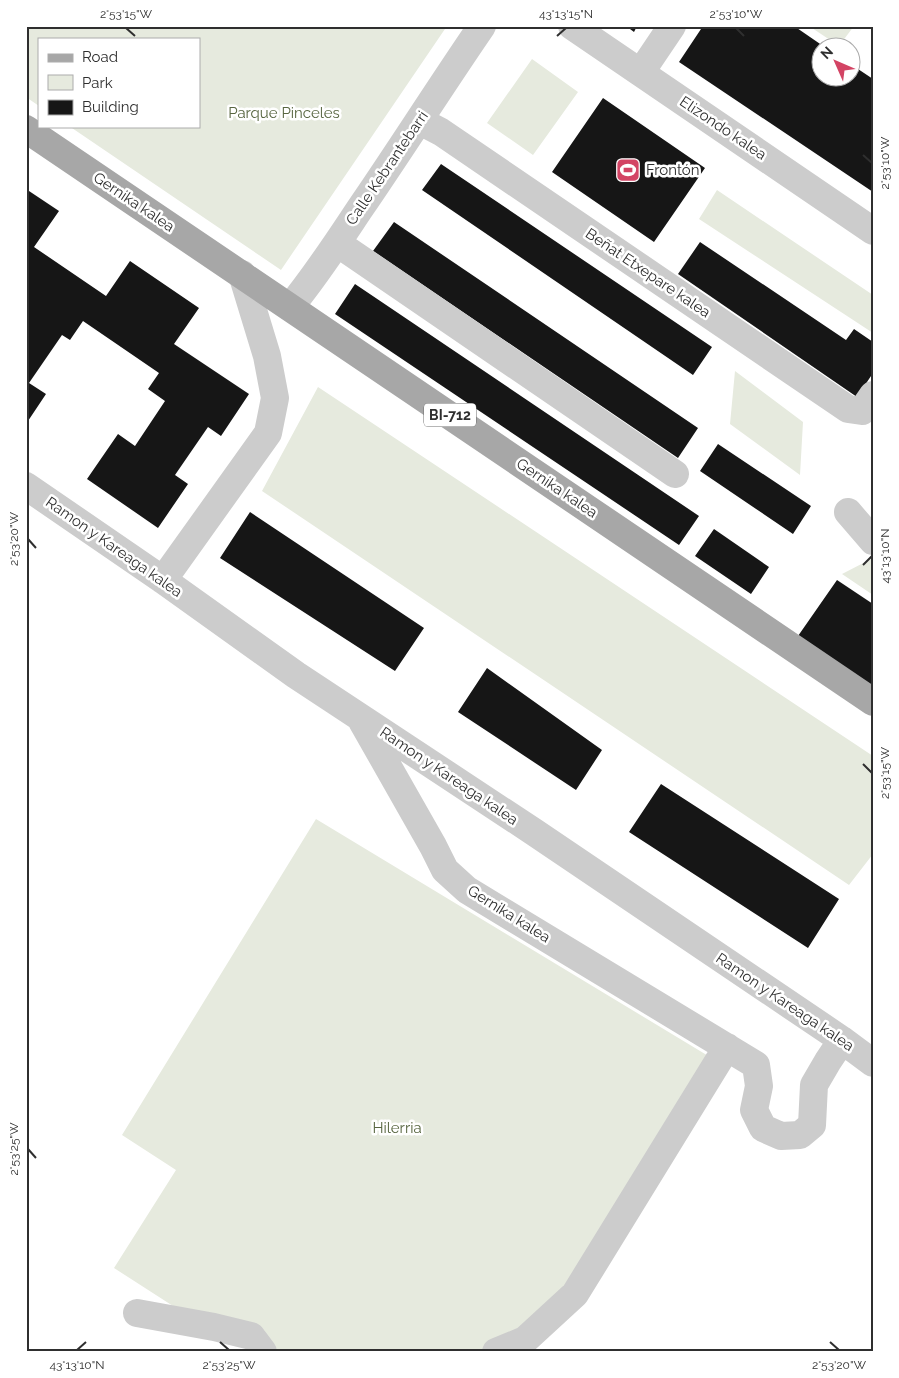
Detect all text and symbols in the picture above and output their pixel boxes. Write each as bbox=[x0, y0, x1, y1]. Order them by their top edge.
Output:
text: 2°53'15"W bbox=[100, 7, 152, 21]
text: 43°13'15"N bbox=[539, 7, 593, 21]
text: 2°53'10"W bbox=[710, 7, 763, 21]
legend bbox=[38, 38, 200, 128]
north arrow bbox=[812, 38, 862, 88]
text: N bbox=[817, 43, 836, 62]
text: Road bbox=[82, 48, 118, 66]
text: Park bbox=[82, 74, 113, 92]
street label: Elizondo kalea bbox=[676, 92, 770, 164]
text: Building bbox=[82, 98, 139, 116]
park label: Parque Pinceles bbox=[228, 104, 340, 122]
street label: Calle Kebrantebarri bbox=[342, 108, 432, 228]
text: 2°53'10"W bbox=[878, 136, 892, 189]
sports icon: Frontón bbox=[615, 157, 641, 183]
place label: Frontón bbox=[646, 161, 699, 179]
street label: Gernika kalea bbox=[90, 168, 178, 236]
street label: Beñat Etxepare kalea bbox=[582, 224, 714, 322]
road number: BI-712 bbox=[424, 404, 476, 426]
street label: Gernika kalea bbox=[513, 454, 601, 522]
street label: Ramon y Kareaga kalea bbox=[42, 493, 186, 601]
text: 2°53'20"W bbox=[7, 512, 21, 566]
text: 43°13'10"N bbox=[878, 529, 892, 583]
street label: Ramon y Kareaga kalea bbox=[377, 723, 521, 829]
text: 2°53'15"W bbox=[878, 747, 892, 799]
street label: Gernika kalea bbox=[464, 881, 554, 947]
street label: Ramon y Kareaga kalea bbox=[713, 949, 857, 1055]
park label: Hilerria bbox=[372, 1119, 422, 1137]
text: 2°53'25"W bbox=[7, 1122, 21, 1176]
text: 43°13'10"N bbox=[50, 1358, 104, 1372]
text: 2°53'25"W bbox=[202, 1358, 256, 1372]
text: 2°53'20"W bbox=[812, 1358, 866, 1372]

